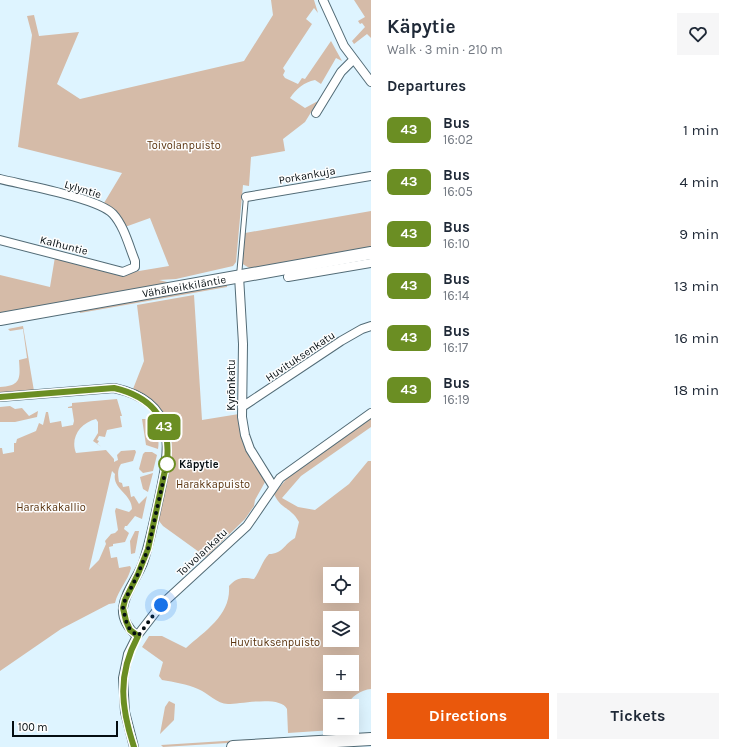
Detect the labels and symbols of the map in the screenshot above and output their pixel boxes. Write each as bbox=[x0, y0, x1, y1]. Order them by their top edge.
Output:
park label: Toivolanpuisto bbox=[147, 139, 221, 152]
street label: Porkankuja bbox=[278, 164, 336, 187]
street label: Lylyntie bbox=[63, 178, 103, 201]
street label: Kalhuntie bbox=[39, 233, 89, 258]
street label: Vähäheikkiläntie bbox=[141, 273, 227, 301]
street label: Huvituksenkatu bbox=[263, 328, 337, 384]
street label: Kyrönkatu bbox=[225, 359, 238, 411]
line badge: 43 bbox=[146, 414, 182, 440]
marker: Käpytie bbox=[158, 455, 176, 473]
place label: Käpytie bbox=[179, 458, 219, 471]
park label: Harakkapuisto bbox=[176, 478, 250, 491]
park label: Harakkakallio bbox=[16, 501, 86, 514]
street label: Toivolankatu bbox=[174, 526, 230, 579]
your location bbox=[151, 595, 171, 615]
park label: Huvituksenpuisto bbox=[230, 636, 320, 649]
scale bar bbox=[12, 719, 118, 738]

